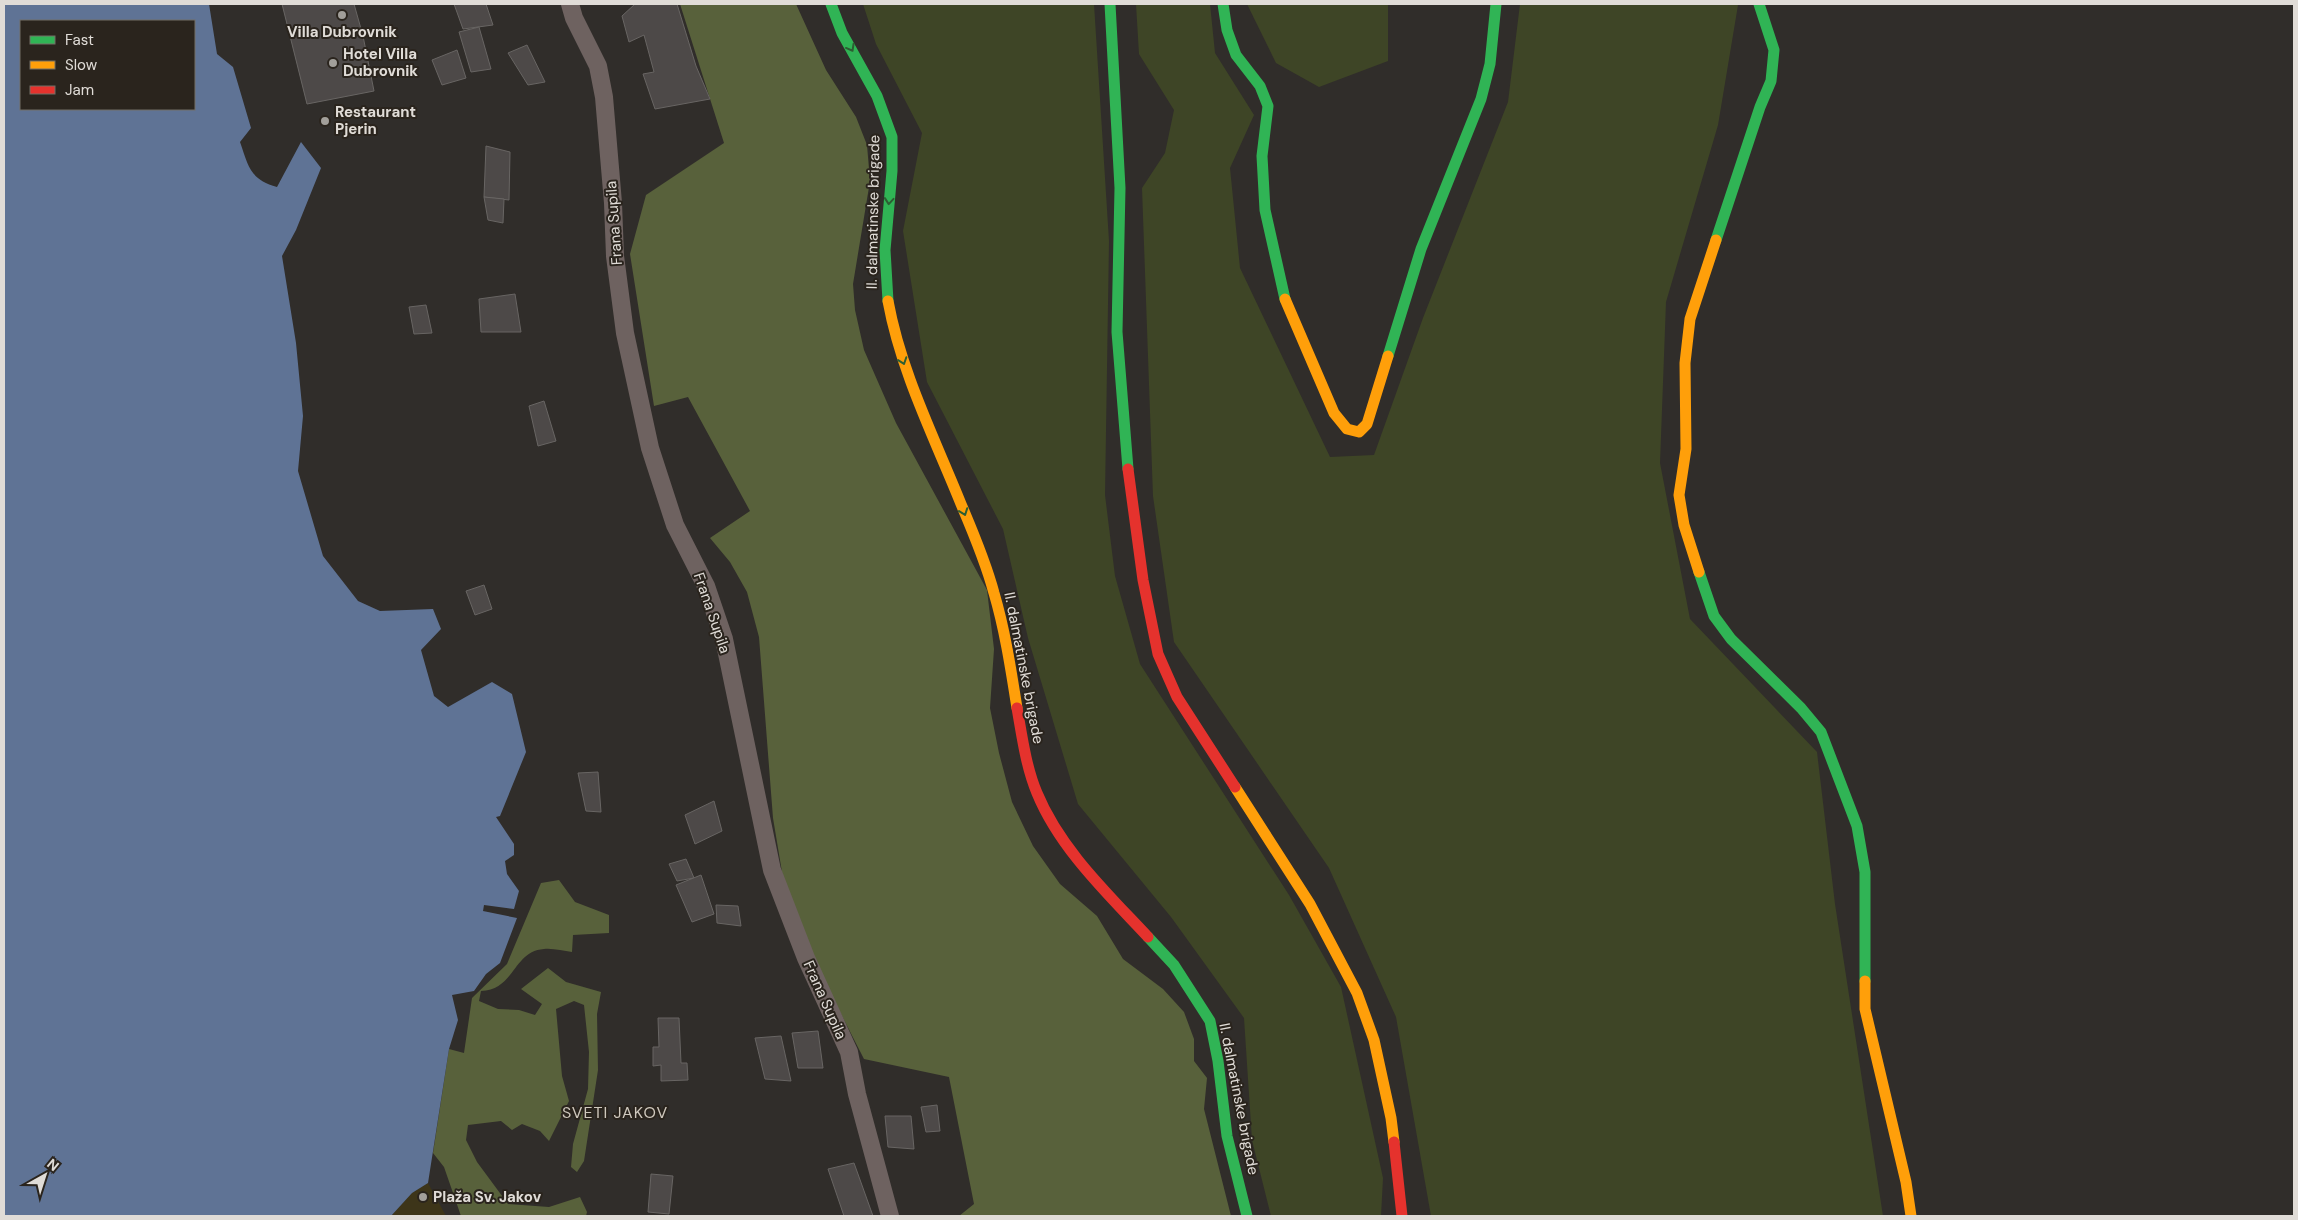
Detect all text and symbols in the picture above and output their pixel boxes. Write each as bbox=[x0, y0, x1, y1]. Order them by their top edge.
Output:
marker: Villa Dubrovnik bbox=[336, 9, 348, 21]
legend bbox=[20, 20, 195, 110]
place label: Villa Dubrovnik bbox=[287, 22, 397, 42]
text: Fast bbox=[65, 30, 94, 50]
one-way arrow bbox=[844, 43, 854, 52]
place label: Hotel Villa Dubrovnik bbox=[343, 44, 418, 81]
text: Slow bbox=[65, 55, 98, 75]
marker: Hotel Villa Dubrovnik bbox=[327, 57, 339, 69]
text: Jam bbox=[65, 80, 94, 100]
place label: Restaurant Pjerin bbox=[335, 102, 416, 139]
marker: Restaurant Pjerin bbox=[319, 115, 331, 127]
street label: II. dalmatinske brigade bbox=[862, 135, 884, 289]
street label: Frana Supila bbox=[601, 180, 627, 266]
one-way arrow bbox=[884, 197, 895, 205]
one-way arrow bbox=[898, 356, 908, 365]
one-way arrow bbox=[958, 507, 968, 516]
street label: Frana Supila bbox=[689, 570, 735, 656]
street label: II. dalmatinske brigade bbox=[999, 590, 1049, 746]
street label: Frana Supila bbox=[799, 957, 851, 1043]
street label: II. dalmatinske brigade bbox=[1214, 1021, 1264, 1177]
district label: SVETI JAKOV bbox=[562, 1102, 668, 1123]
north arrow bbox=[20, 1150, 70, 1200]
text: N bbox=[44, 1155, 63, 1175]
place label: Plaža Sv. Jakov bbox=[433, 1187, 542, 1207]
marker: Plaža Sv. Jakov bbox=[417, 1191, 429, 1203]

